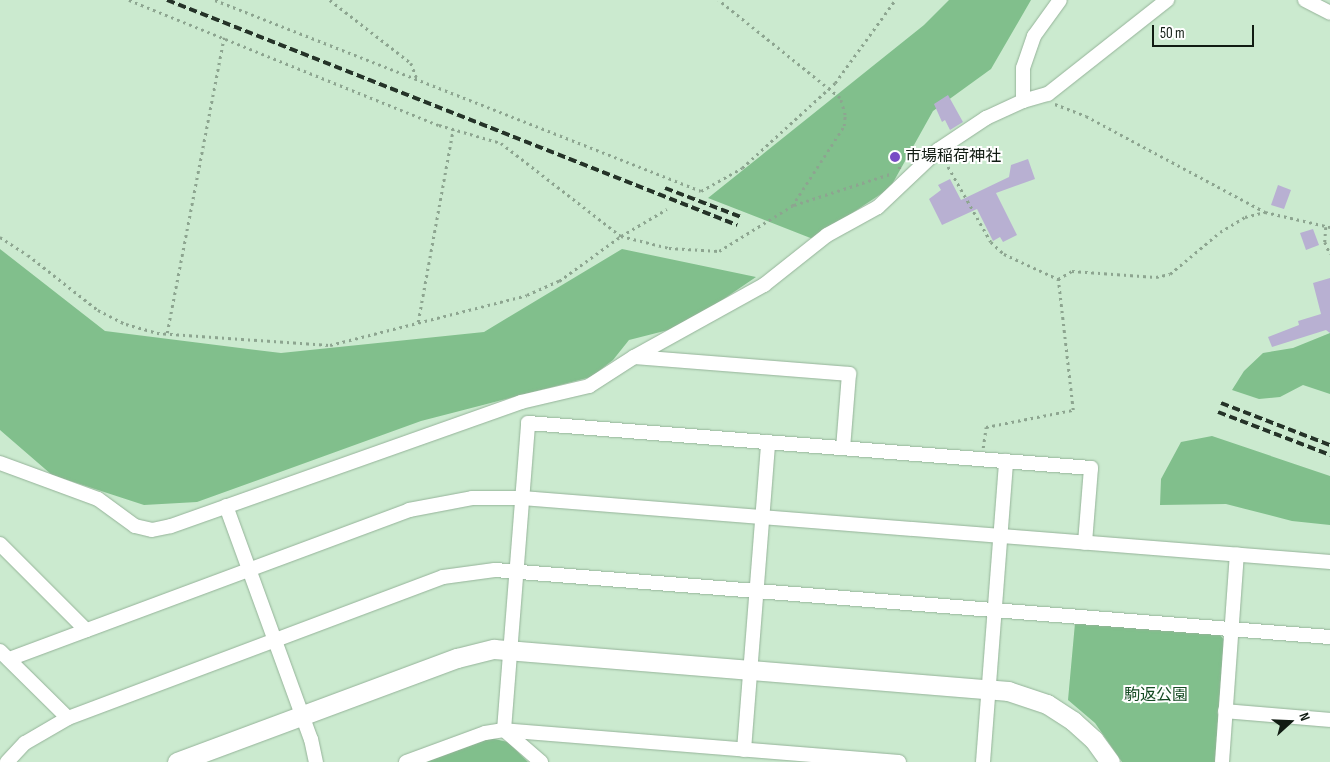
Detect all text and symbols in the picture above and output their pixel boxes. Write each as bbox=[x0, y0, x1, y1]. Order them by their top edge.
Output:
scale bar bbox=[1155, 15, 1258, 47]
text: 50 m bbox=[1160, 24, 1185, 43]
place label: 市場稲荷神社 bbox=[905, 147, 1001, 167]
marker: 市場稲荷神社 bbox=[889, 151, 901, 163]
park label: 駒返公園 bbox=[1124, 686, 1188, 706]
north arrow bbox=[1265, 697, 1315, 747]
text: N bbox=[1295, 710, 1314, 723]

